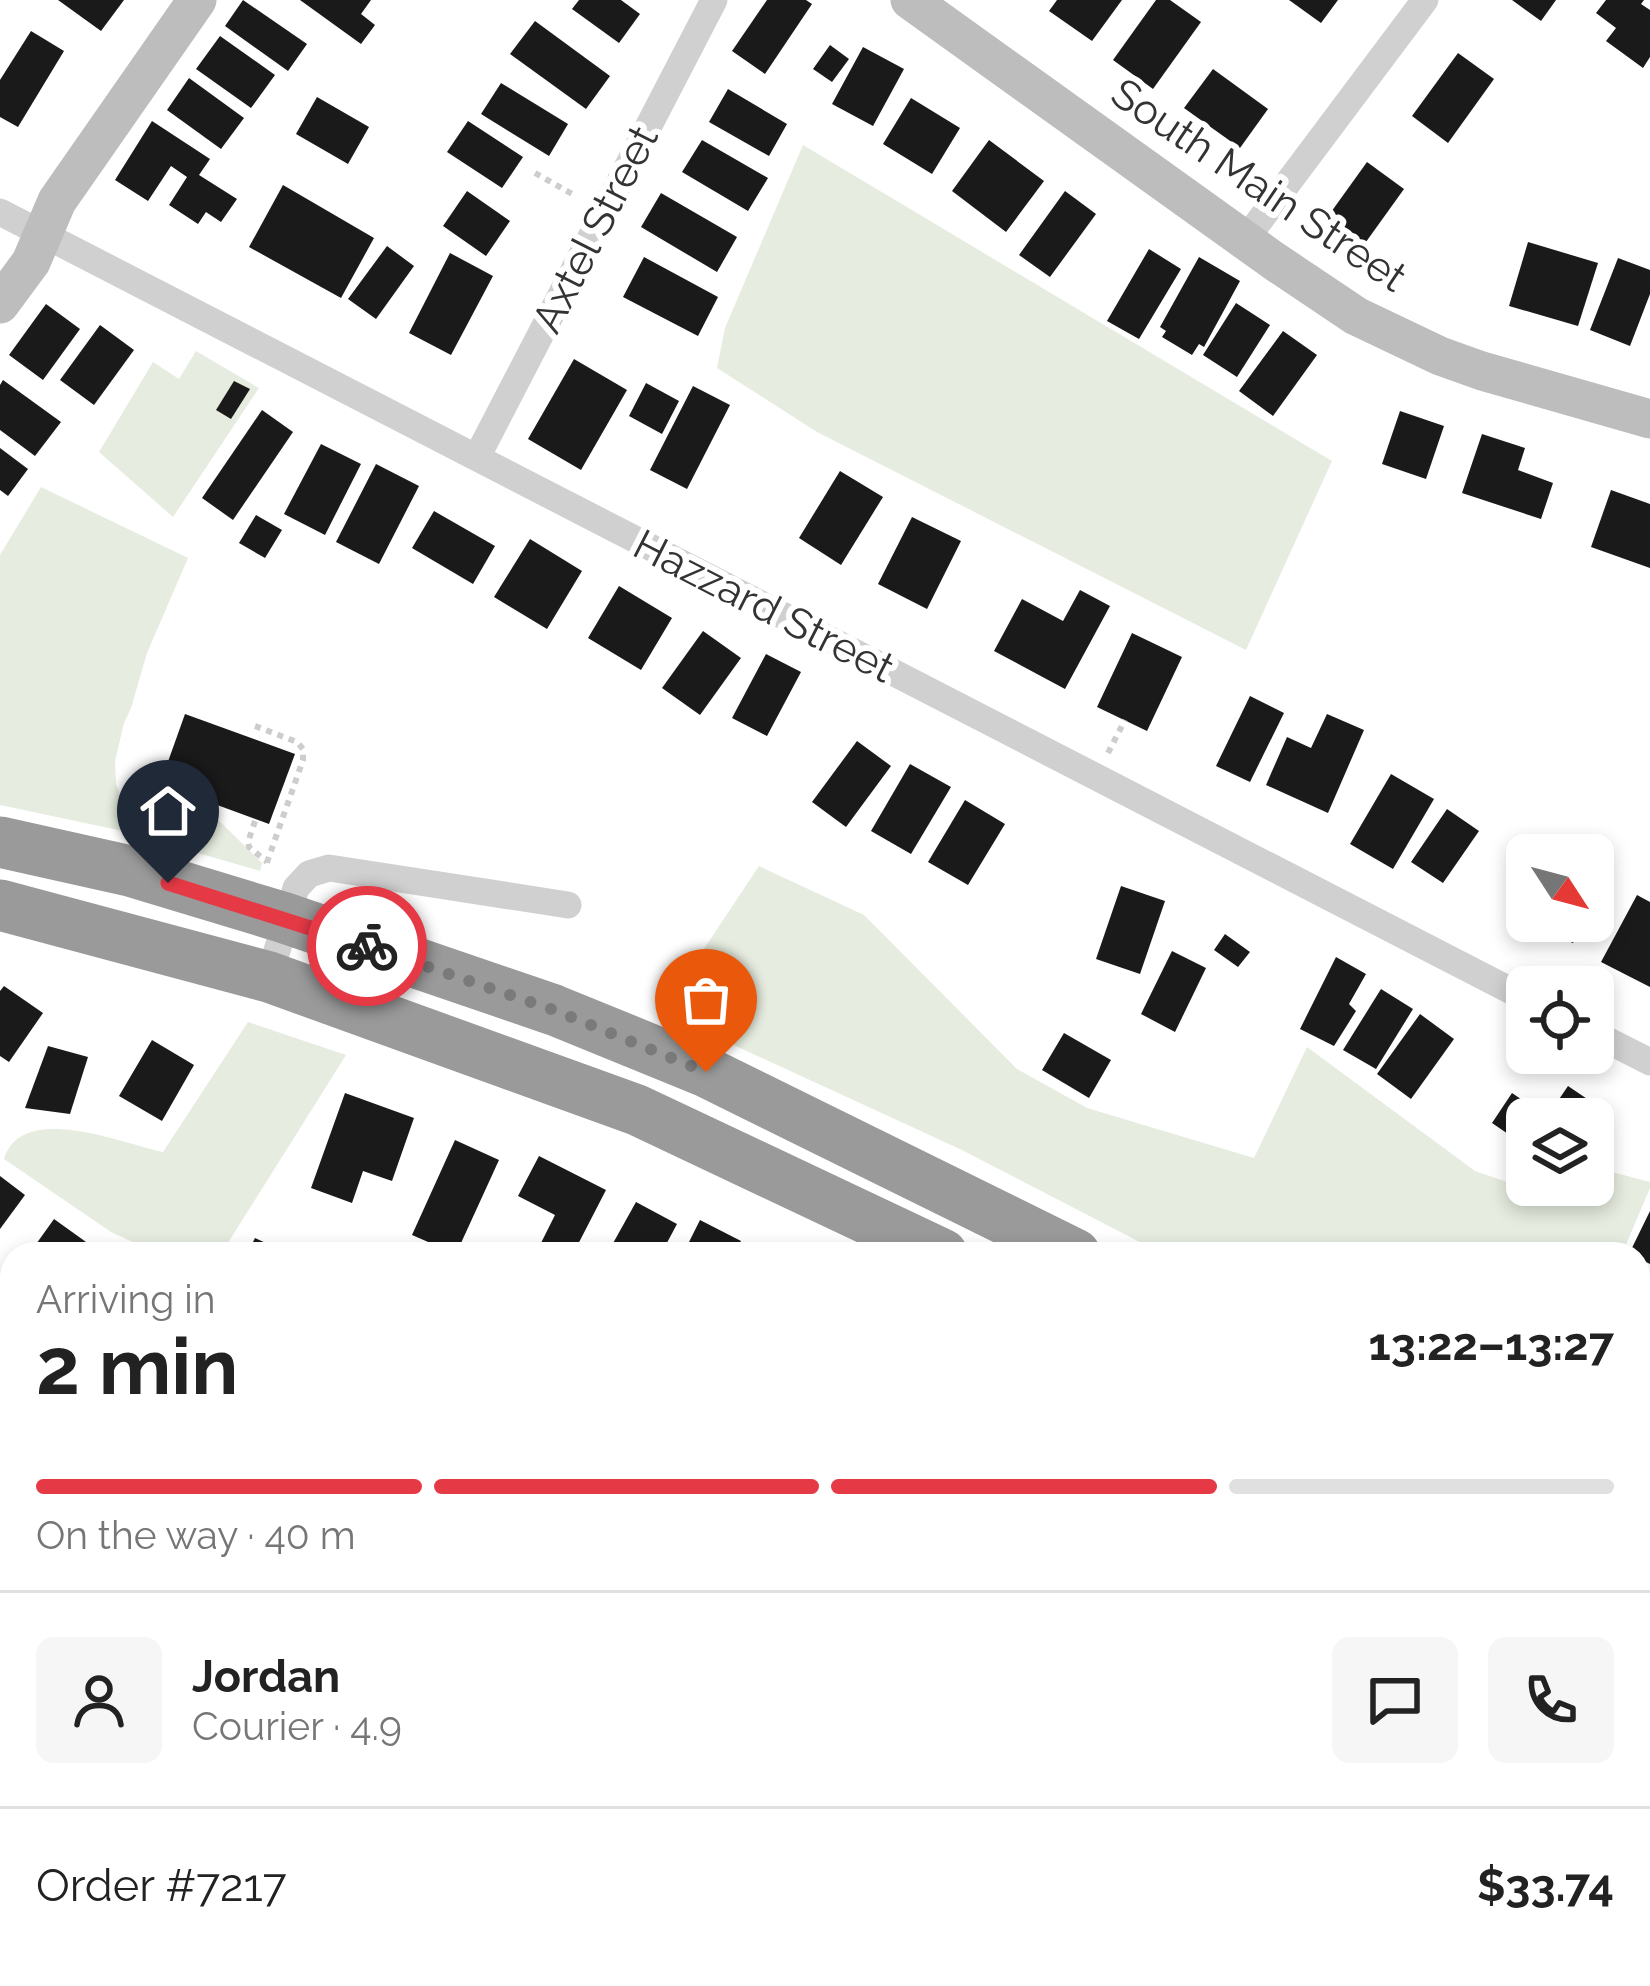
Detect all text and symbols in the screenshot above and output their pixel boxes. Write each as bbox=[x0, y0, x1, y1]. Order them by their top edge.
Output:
street label: South Main Street bbox=[1102, 68, 1416, 302]
street label: Axtel Street bbox=[522, 118, 668, 340]
street label: Hazzard Street bbox=[626, 519, 902, 693]
pin bbox=[117, 760, 219, 883]
icon: home bbox=[135, 778, 201, 844]
north arrow bbox=[1506, 834, 1614, 942]
map controls bbox=[1506, 834, 1614, 1206]
courier bbox=[307, 886, 427, 1006]
icon: bike bbox=[334, 913, 400, 979]
pin bbox=[655, 949, 757, 1072]
button: locate bbox=[1506, 966, 1614, 1074]
icon: bag bbox=[673, 967, 739, 1033]
button: layers bbox=[1506, 1098, 1614, 1206]
text: Arriving in bbox=[36, 1276, 216, 1322]
text: 13:22–13:27 bbox=[1369, 1318, 1614, 1371]
text: 2 min bbox=[36, 1321, 238, 1412]
text: On the way · 40 m bbox=[36, 1512, 356, 1558]
button: person bbox=[36, 1637, 162, 1763]
button: chat bbox=[1332, 1637, 1458, 1763]
button: phone bbox=[1488, 1637, 1614, 1763]
text: Jordan bbox=[192, 1650, 340, 1703]
text: Courier · 4.9 bbox=[192, 1703, 402, 1749]
text: Order #7217 bbox=[36, 1859, 287, 1912]
text: $33.74 bbox=[1477, 1859, 1614, 1912]

